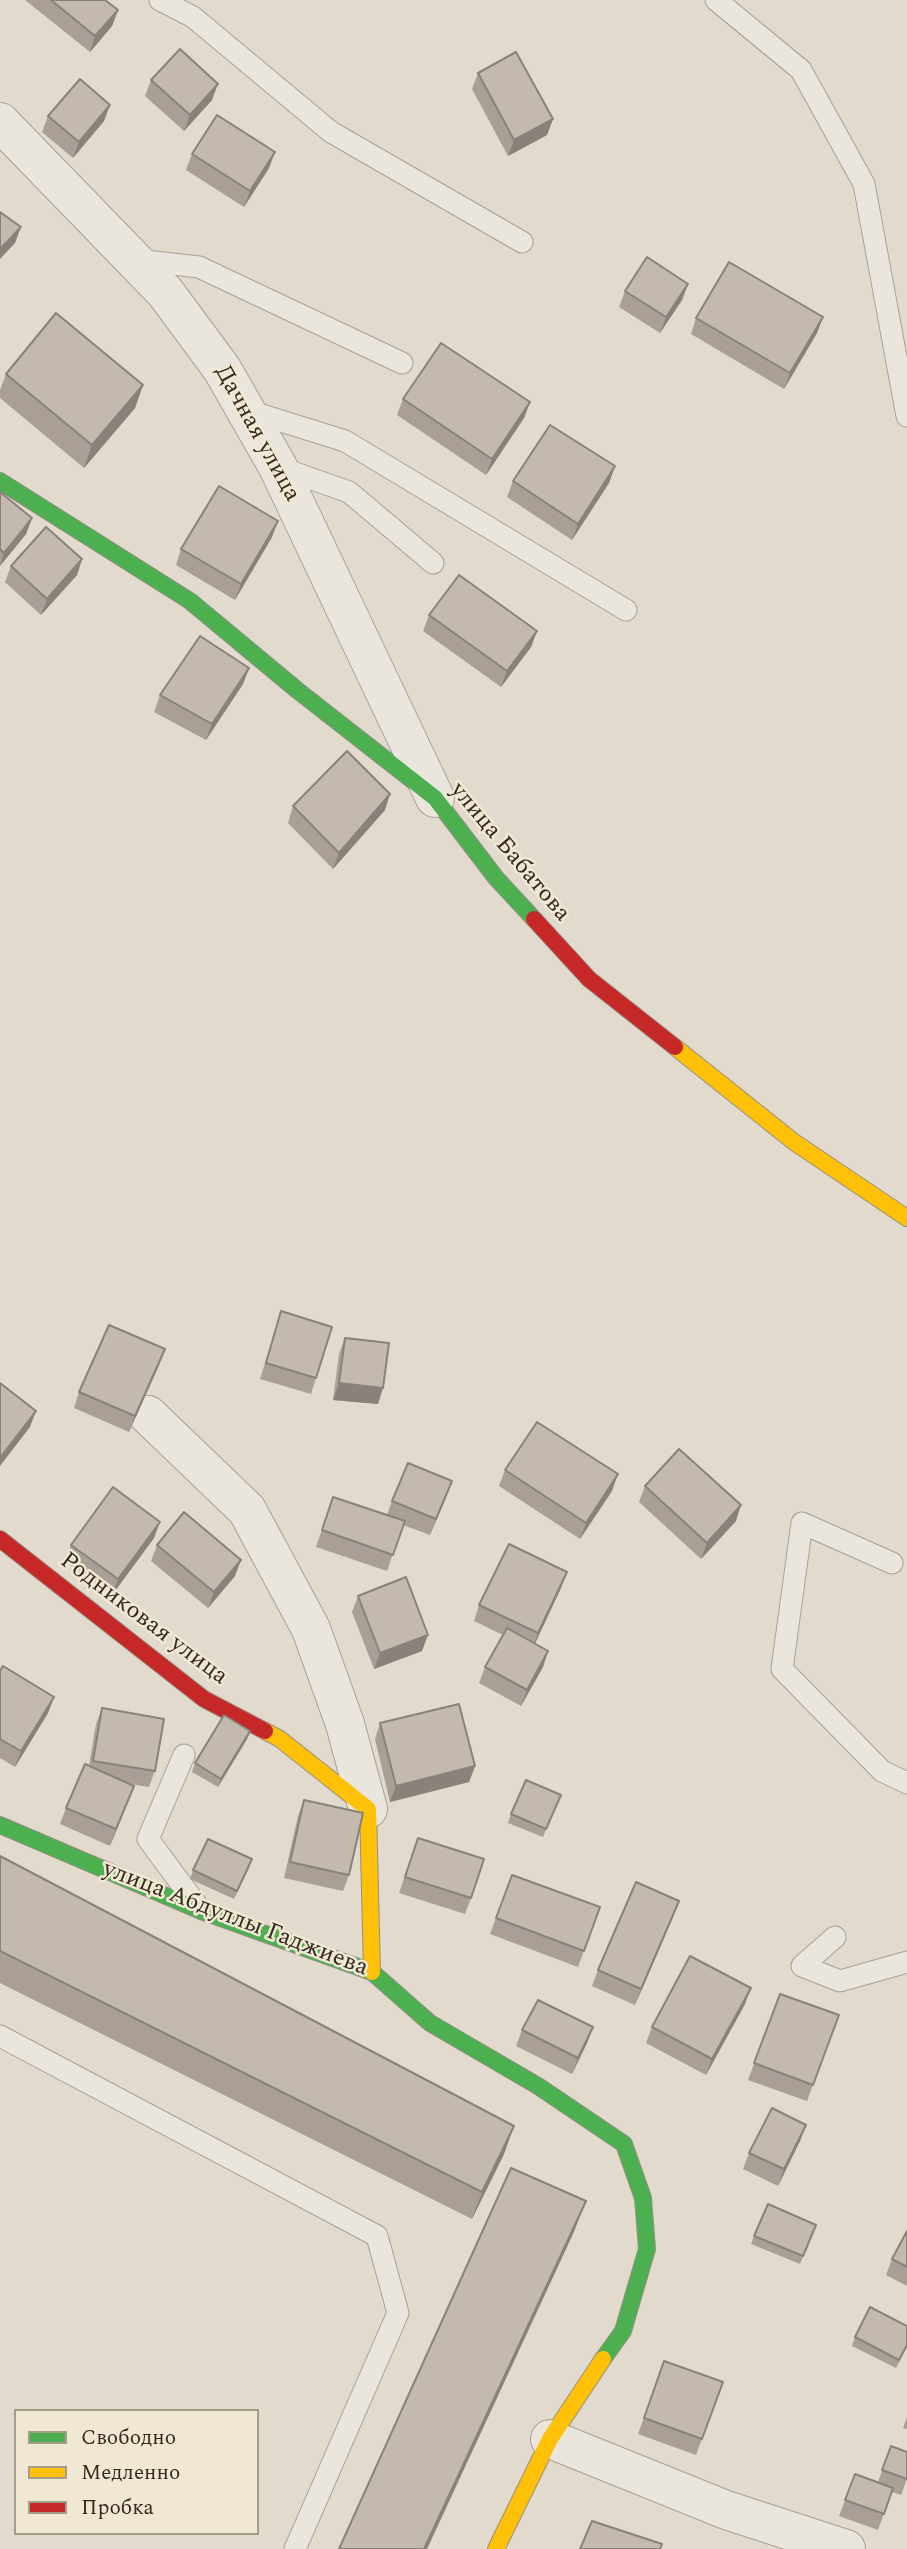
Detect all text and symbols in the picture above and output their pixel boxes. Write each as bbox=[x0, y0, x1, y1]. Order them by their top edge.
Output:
street label: Дачная улица bbox=[207, 361, 305, 507]
street label: улица Бабатова bbox=[442, 778, 576, 928]
street label: Родниковая улица bbox=[53, 1548, 233, 1692]
street label: улица Абдуллы Гаджиева bbox=[98, 1856, 372, 1984]
legend bbox=[14, 2409, 259, 2535]
text: Свободно bbox=[81, 2422, 176, 2454]
text: Медленно bbox=[81, 2457, 180, 2489]
text: Пробка bbox=[81, 2492, 154, 2524]

